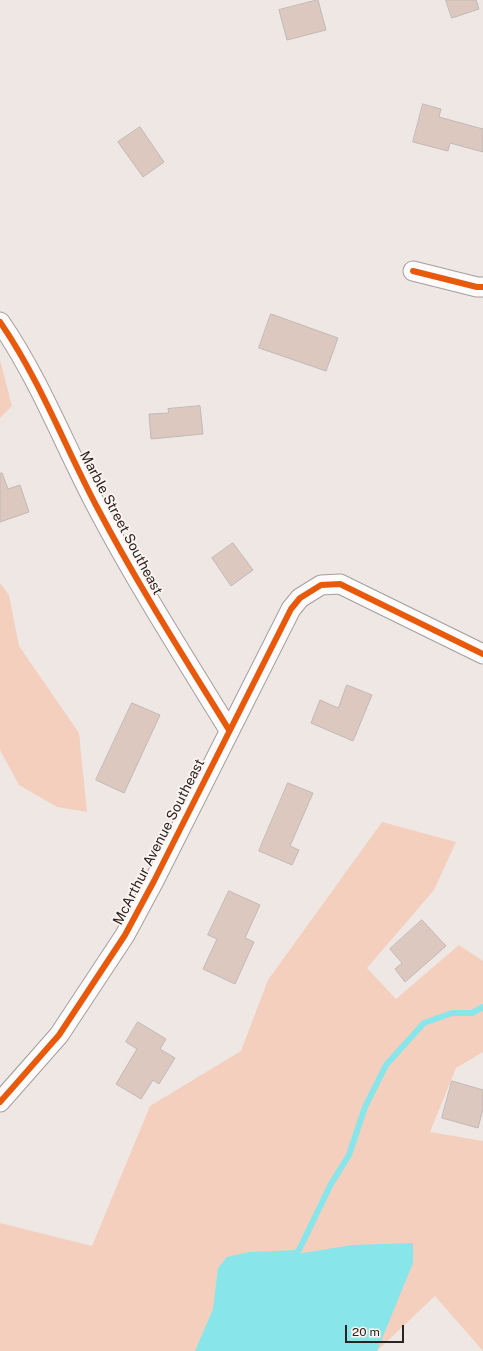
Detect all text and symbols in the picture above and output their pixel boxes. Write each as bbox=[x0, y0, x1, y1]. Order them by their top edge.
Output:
street label: Marble Street Southeast bbox=[76, 448, 166, 598]
street label: McArthur Avenue Southeast bbox=[110, 756, 208, 928]
scale bar bbox=[347, 1317, 406, 1343]
text: 20 m bbox=[352, 1325, 380, 1339]

